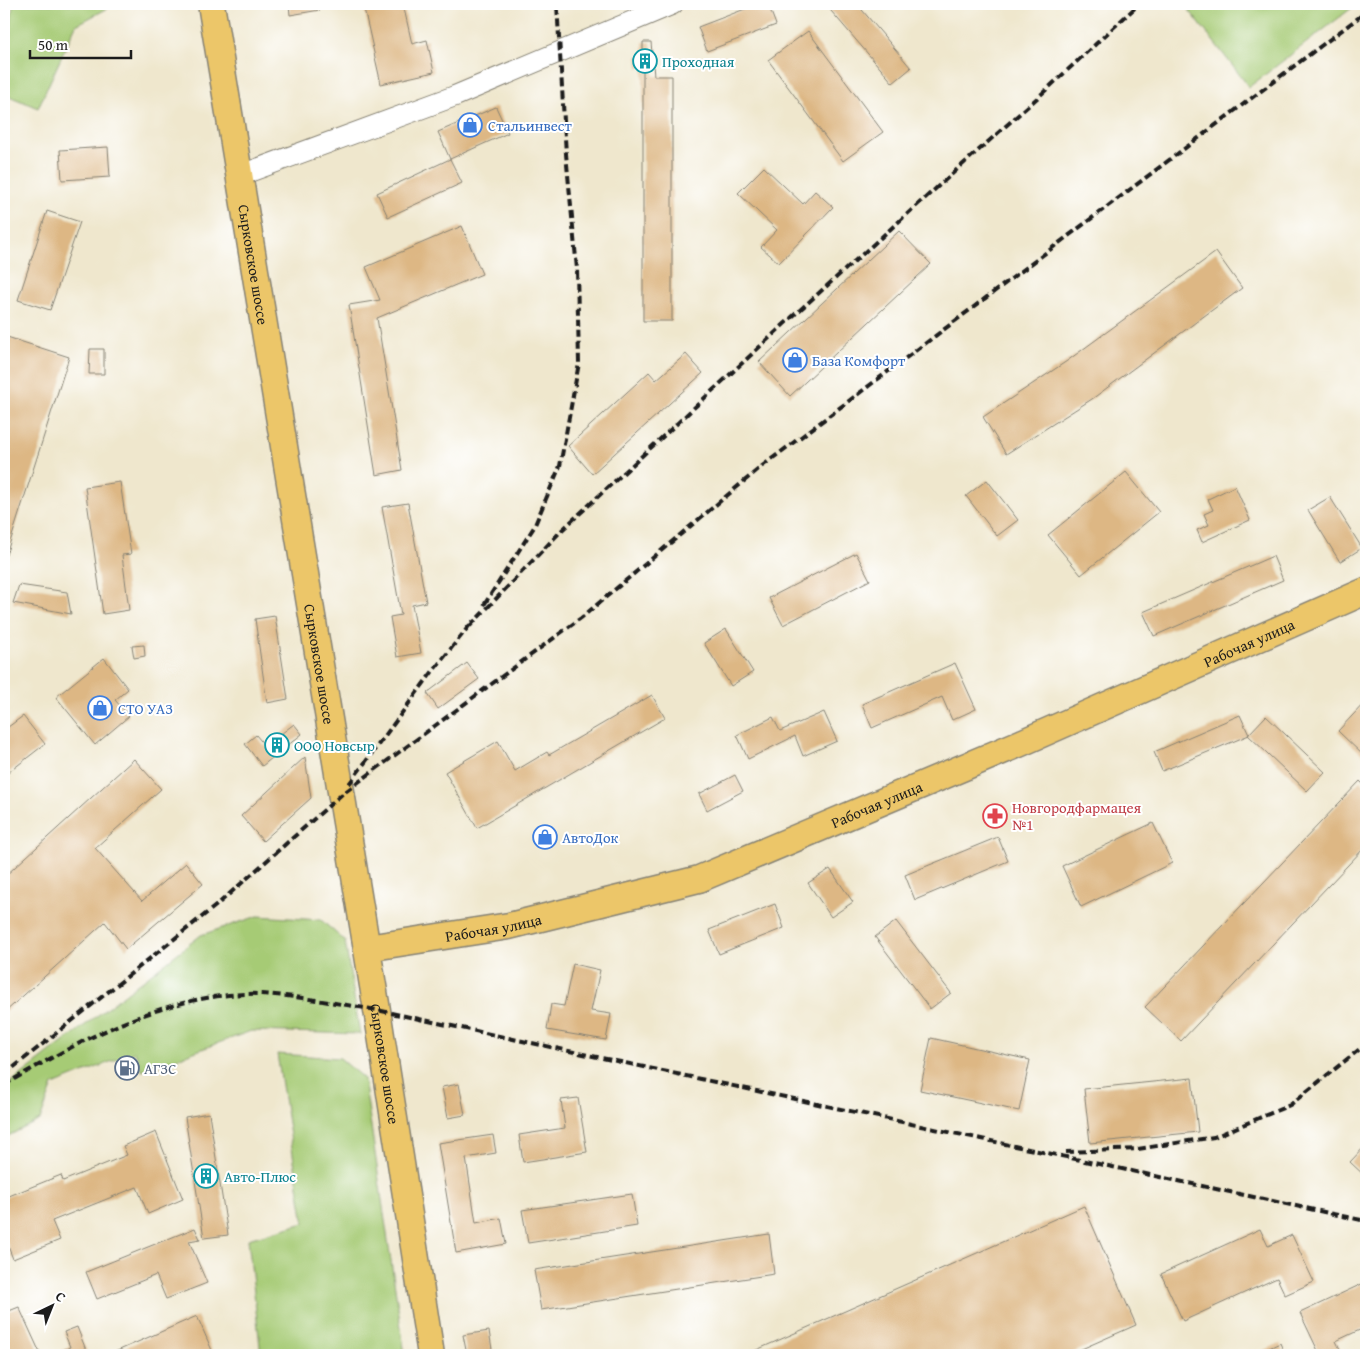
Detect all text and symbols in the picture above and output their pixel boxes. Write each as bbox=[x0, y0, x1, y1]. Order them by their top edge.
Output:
scale bar bbox=[30, 28, 131, 60]
text: 50 m bbox=[38, 34, 69, 55]
building icon: Проходная bbox=[632, 48, 658, 74]
place label: Проходная bbox=[662, 51, 735, 72]
shop icon: Стальинвест bbox=[457, 112, 483, 138]
place label: Стальинвест bbox=[488, 115, 573, 136]
street label: Сырковское шоссе bbox=[234, 203, 274, 326]
shop icon: База Комфорт bbox=[782, 347, 808, 373]
place label: База Комфорт bbox=[812, 350, 906, 371]
street label: Сырковское шоссе bbox=[300, 602, 340, 726]
street label: Рабочая улица bbox=[1200, 613, 1298, 672]
shop icon: СТО УАЗ bbox=[87, 695, 113, 721]
place label: СТО УАЗ bbox=[118, 698, 173, 719]
building icon: ООО Новсыр bbox=[264, 732, 290, 758]
place label: ООО Новсыр bbox=[294, 735, 375, 756]
street label: Рабочая улица bbox=[828, 775, 926, 833]
place label: Новгородфармацея №1 bbox=[1012, 797, 1142, 835]
pharmacy icon: Новгородфармацея №1 bbox=[982, 803, 1008, 829]
shop icon: АвтоДок bbox=[532, 824, 558, 850]
place label: АвтоДок bbox=[562, 827, 619, 848]
street label: Рабочая улица bbox=[444, 908, 544, 946]
street label: Сырковское шоссе bbox=[366, 1002, 405, 1125]
fuel station icon: АГЗС bbox=[114, 1055, 140, 1081]
place label: АГЗС bbox=[144, 1058, 176, 1079]
building icon: Авто-Плюс bbox=[193, 1163, 219, 1189]
place label: Авто-Плюс bbox=[224, 1166, 296, 1187]
north arrow bbox=[28, 1282, 78, 1332]
text: С bbox=[51, 1286, 71, 1307]

